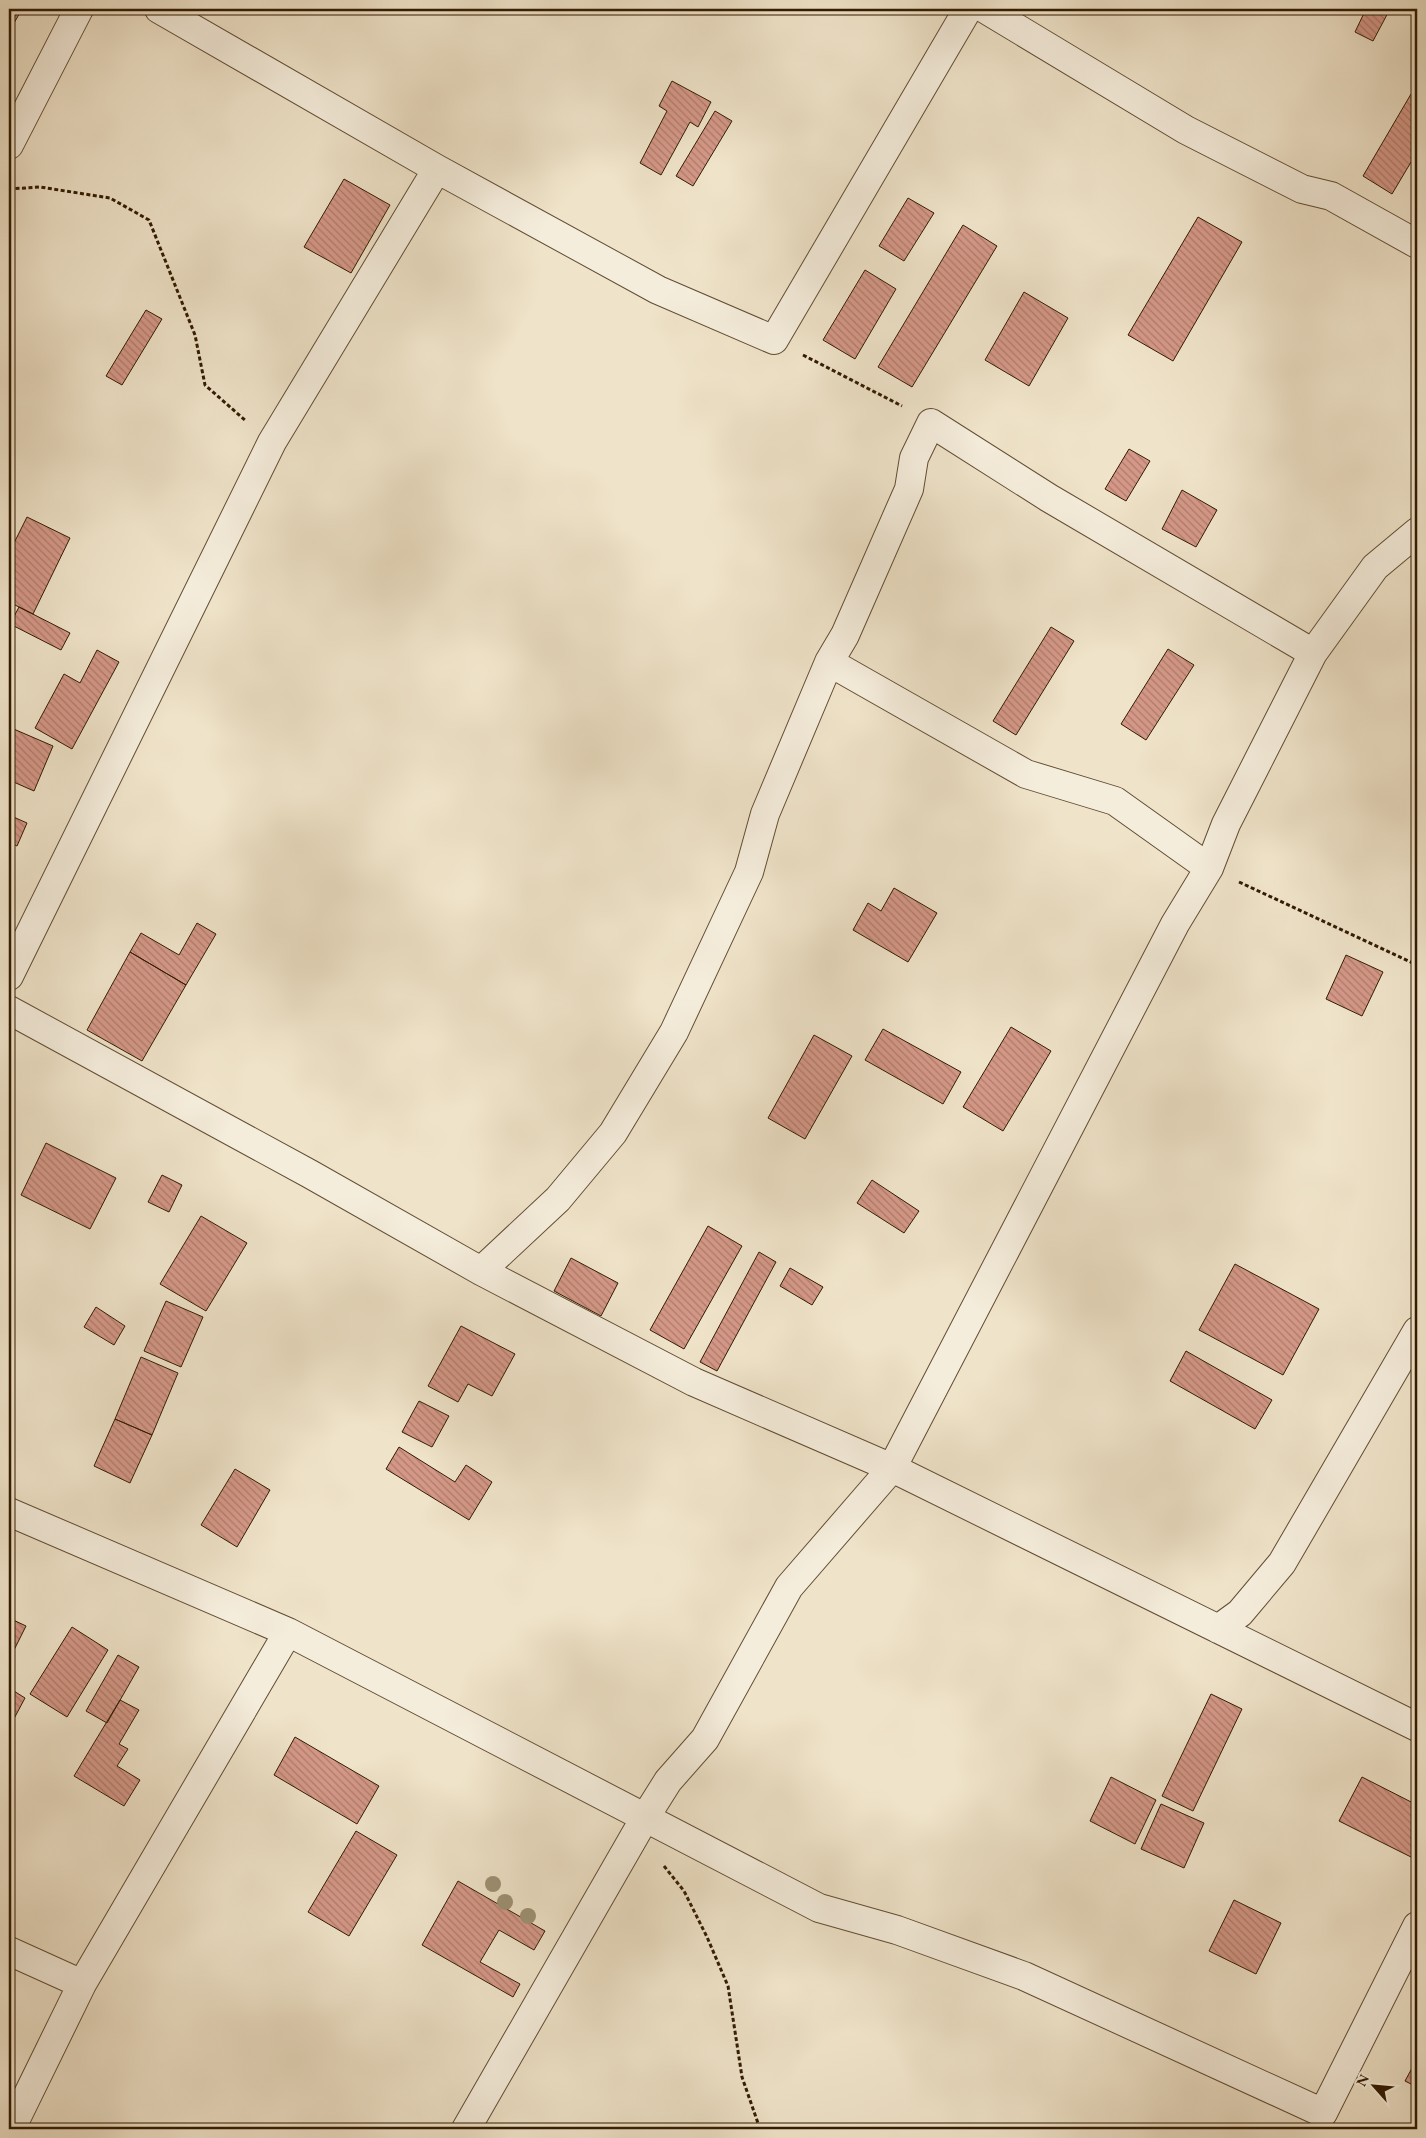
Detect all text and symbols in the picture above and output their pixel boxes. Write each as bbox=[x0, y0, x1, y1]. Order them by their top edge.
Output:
north arrow bbox=[1348, 2060, 1398, 2110]
text: N bbox=[1352, 2070, 1373, 2089]

